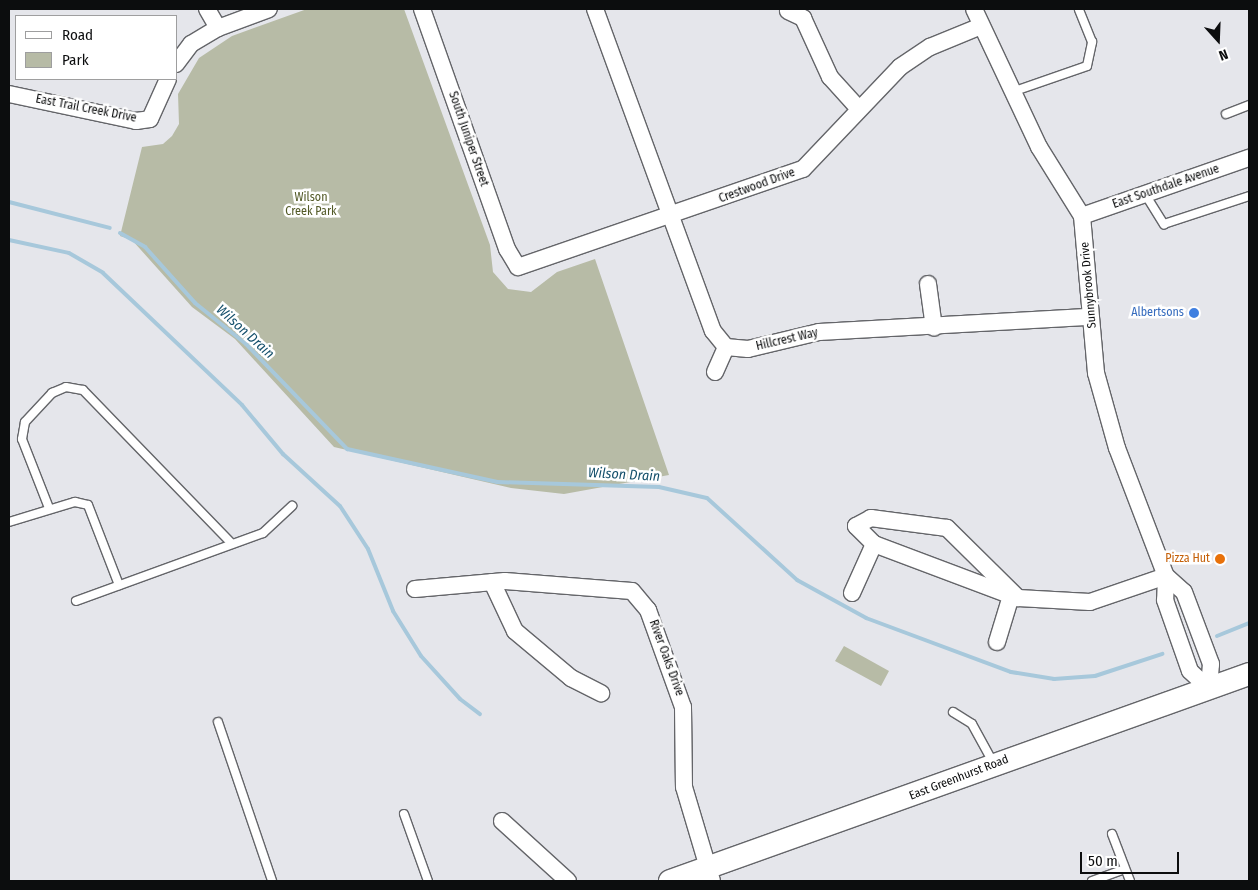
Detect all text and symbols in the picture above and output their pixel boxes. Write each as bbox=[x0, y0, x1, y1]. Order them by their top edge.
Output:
legend bbox=[15, 15, 178, 80]
north arrow bbox=[1193, 15, 1243, 65]
text: Road bbox=[62, 26, 93, 44]
text: N bbox=[1216, 45, 1230, 64]
text: Park bbox=[62, 51, 89, 69]
street label: South Juniper Street bbox=[445, 90, 491, 188]
street label: East Trail Creek Drive bbox=[34, 92, 138, 126]
street label: East Southdale Avenue bbox=[1111, 162, 1221, 212]
street label: Crestwood Drive bbox=[717, 166, 797, 206]
park label: Wilson Creek Park bbox=[285, 191, 337, 219]
street label: Sunnybrook Drive bbox=[1078, 241, 1100, 329]
water label: Wilson Drain bbox=[213, 302, 277, 362]
place label: Albertsons bbox=[1131, 306, 1184, 320]
marker: Albertsons bbox=[1188, 307, 1200, 319]
street label: Hillcrest Way bbox=[755, 326, 819, 354]
water label: Wilson Drain bbox=[588, 465, 660, 485]
place label: Pizza Hut bbox=[1165, 552, 1210, 566]
marker: Pizza Hut bbox=[1214, 553, 1226, 565]
street label: River Oaks Drive bbox=[646, 618, 686, 698]
street label: East Greenhurst Road bbox=[907, 752, 1011, 804]
scale bar bbox=[1083, 842, 1182, 874]
text: 50 m bbox=[1088, 852, 1118, 870]

